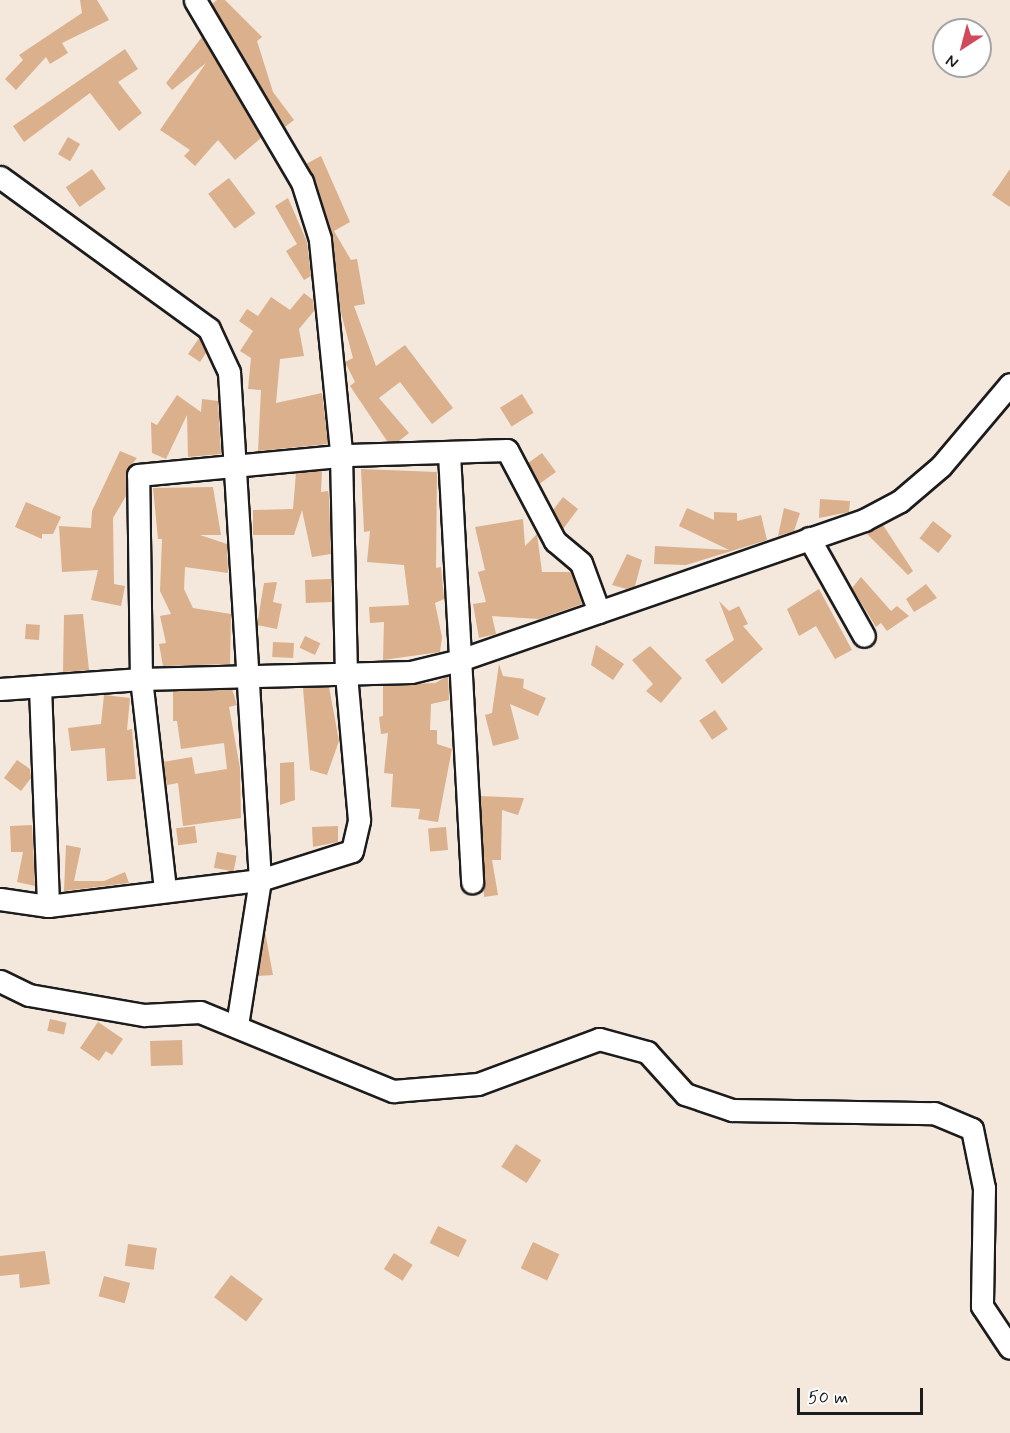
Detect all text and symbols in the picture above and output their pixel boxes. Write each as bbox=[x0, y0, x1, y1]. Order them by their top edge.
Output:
north arrow bbox=[932, 18, 992, 78]
text: N bbox=[942, 50, 963, 73]
scale bar bbox=[800, 1376, 926, 1414]
text: 50 m bbox=[808, 1386, 848, 1410]

